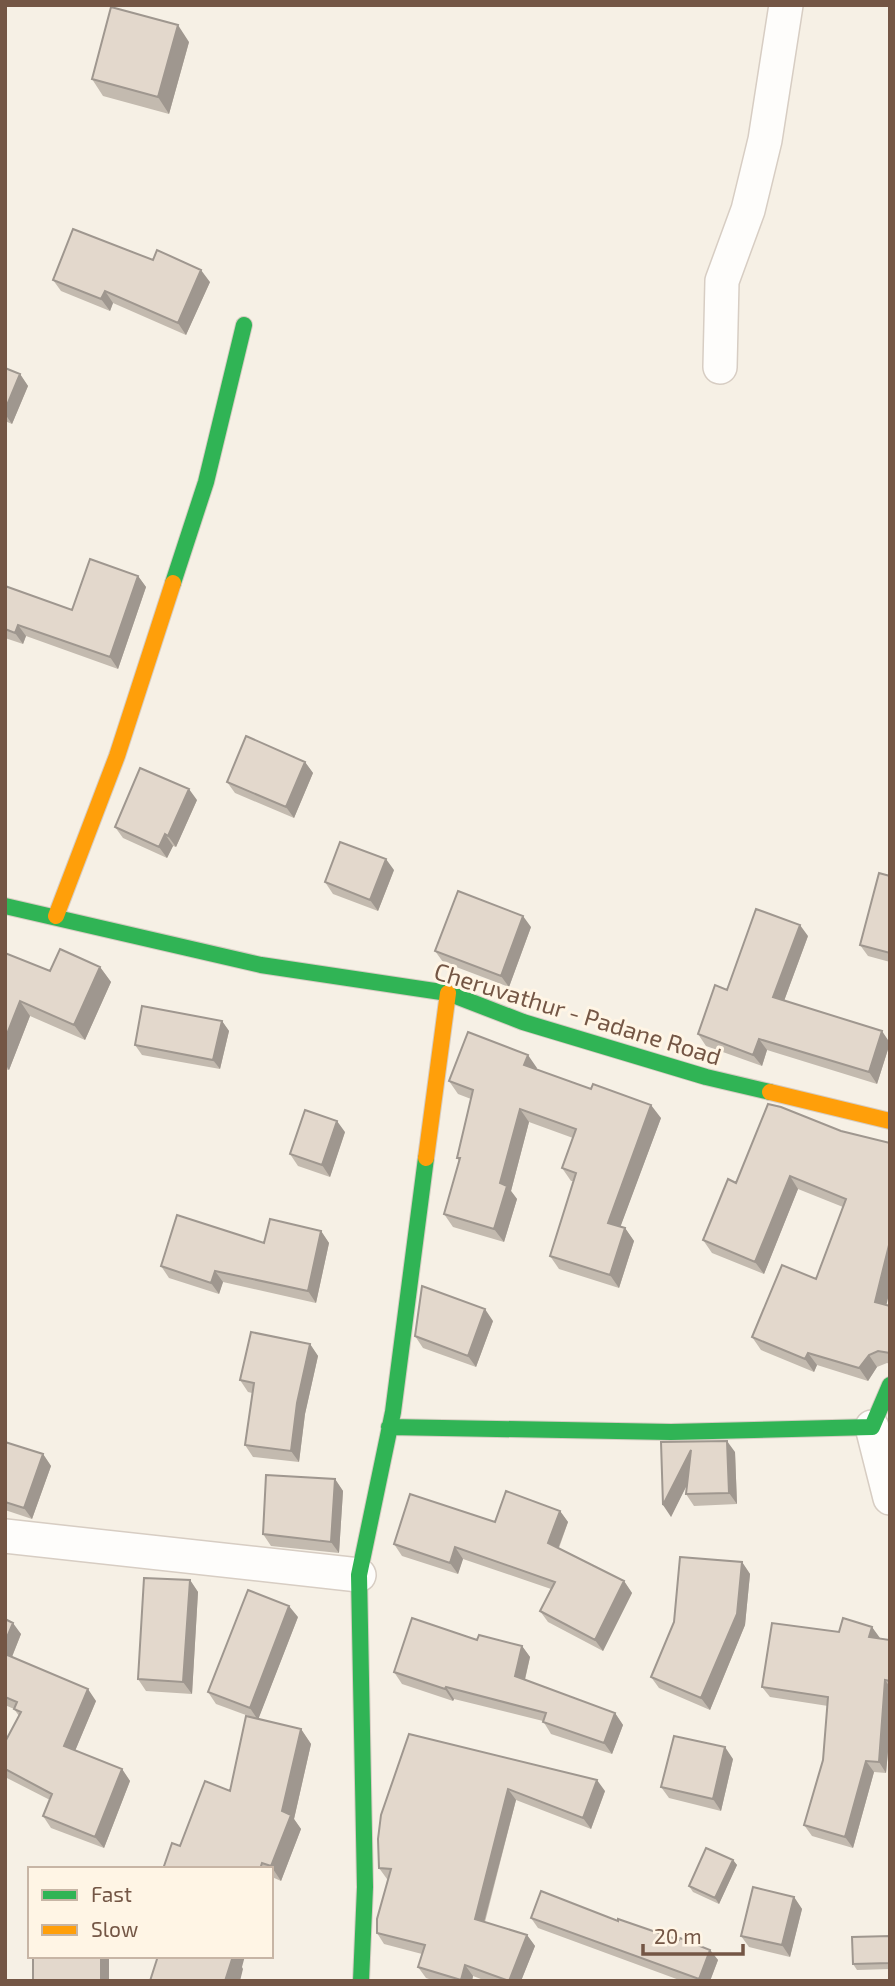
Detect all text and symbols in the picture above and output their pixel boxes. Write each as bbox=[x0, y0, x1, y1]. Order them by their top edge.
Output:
street label: Cheruvathur - Padane Road bbox=[431, 955, 725, 1071]
legend bbox=[28, 1867, 273, 1958]
text: Fast bbox=[91, 1881, 132, 1906]
scale bar bbox=[643, 1912, 743, 1956]
text: Slow bbox=[91, 1916, 138, 1941]
text: 20 m bbox=[654, 1923, 702, 1948]

